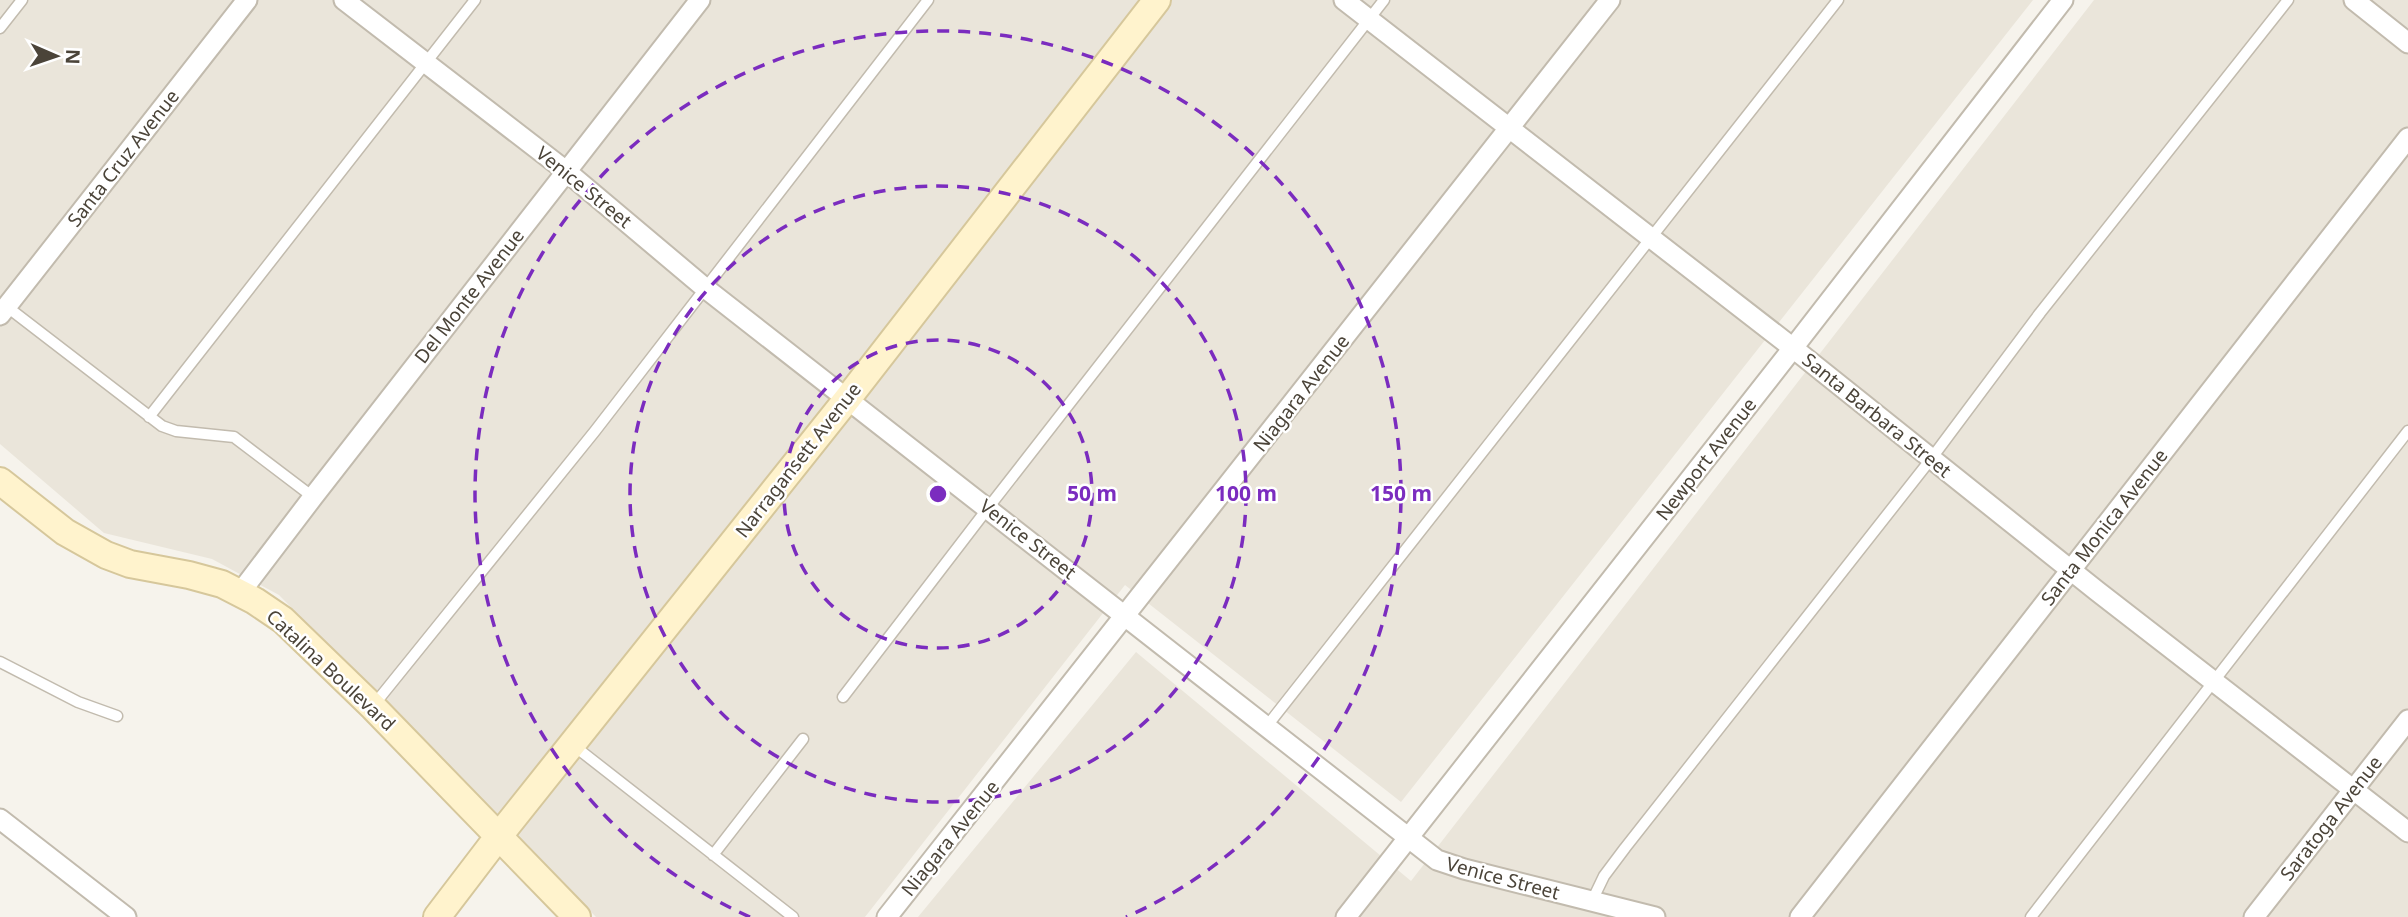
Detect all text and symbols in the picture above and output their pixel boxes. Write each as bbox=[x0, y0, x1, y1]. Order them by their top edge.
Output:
north arrow bbox=[21, 21, 91, 91]
text: N bbox=[60, 48, 86, 65]
street label: Santa Cruz Avenue bbox=[61, 84, 185, 232]
street label: Venice Street bbox=[531, 140, 637, 234]
street label: Del Monte Avenue bbox=[408, 223, 530, 369]
street label: Niagara Avenue bbox=[1247, 329, 1355, 457]
street label: Santa Barbara Street bbox=[1797, 347, 1957, 483]
street label: Narragansett Avenue bbox=[729, 377, 867, 543]
street label: Newport Avenue bbox=[1650, 392, 1762, 526]
street label: Santa Monica Avenue bbox=[2035, 443, 2173, 611]
text: 50 m bbox=[1067, 479, 1117, 507]
text: 100 m bbox=[1215, 479, 1277, 507]
text: 150 m bbox=[1370, 479, 1432, 507]
centre of rings bbox=[926, 482, 950, 506]
street label: Venice Street bbox=[974, 493, 1082, 585]
street label: Catalina Boulevard bbox=[261, 603, 401, 737]
street label: Saratoga Avenue bbox=[2274, 750, 2388, 886]
street label: Niagara Avenue bbox=[895, 775, 1005, 901]
street label: Venice Street bbox=[1444, 850, 1563, 906]

